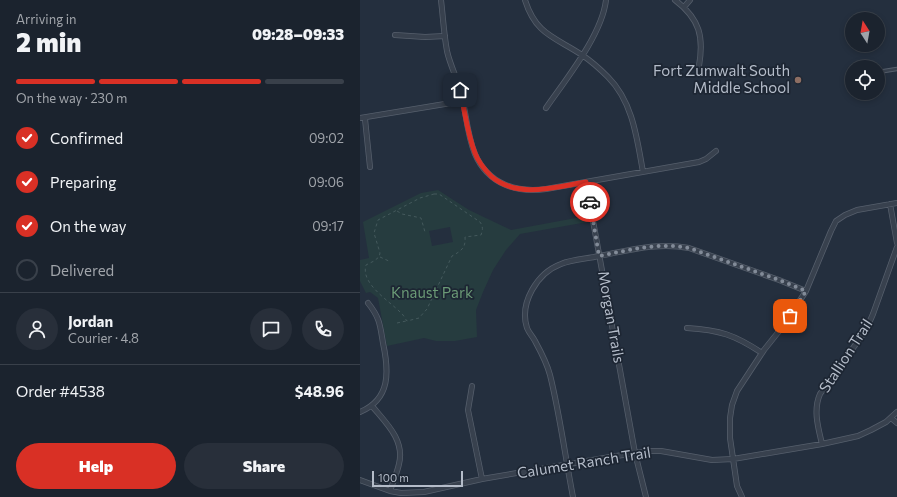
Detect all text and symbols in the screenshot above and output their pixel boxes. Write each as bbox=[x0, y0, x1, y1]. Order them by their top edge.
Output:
text: Arriving in bbox=[16, 11, 76, 27]
north arrow bbox=[845, 12, 885, 52]
map controls bbox=[845, 12, 885, 100]
text: 09:28–09:33 bbox=[252, 25, 344, 43]
text: 2 min bbox=[16, 26, 81, 57]
button: locate bbox=[845, 60, 885, 100]
place label: Fort Zumwalt South Middle School bbox=[653, 61, 790, 96]
pin bbox=[443, 73, 477, 107]
marker: Fort Zumwalt South Middle School bbox=[793, 75, 803, 85]
icon: home bbox=[449, 79, 471, 101]
text: On the way · 230 m bbox=[16, 90, 127, 106]
icon: check bbox=[16, 127, 38, 149]
text: Confirmed bbox=[50, 129, 123, 147]
text: 09:02 bbox=[309, 130, 344, 146]
icon: check bbox=[16, 171, 38, 193]
text: Preparing bbox=[50, 173, 116, 191]
text: 09:06 bbox=[308, 174, 344, 190]
courier bbox=[570, 182, 610, 222]
icon: car bbox=[579, 191, 601, 213]
icon: check bbox=[16, 215, 38, 237]
text: On the way bbox=[50, 217, 127, 235]
text: 09:17 bbox=[312, 218, 344, 234]
text: Delivered bbox=[50, 261, 114, 279]
street label: Morgan Trails bbox=[595, 269, 629, 364]
park label: Knaust Park bbox=[391, 283, 473, 301]
pin bbox=[773, 299, 807, 333]
icon: bag bbox=[779, 305, 801, 327]
button: person bbox=[16, 308, 58, 350]
button: chat bbox=[250, 308, 292, 350]
button: phone bbox=[302, 308, 344, 350]
text: Jordan bbox=[68, 312, 113, 330]
street label: Stallion Trail bbox=[815, 315, 876, 396]
text: Courier · 4.8 bbox=[68, 330, 139, 346]
text: Order #4538 bbox=[16, 382, 105, 400]
text: $48.96 bbox=[295, 382, 344, 400]
button: Help bbox=[16, 443, 176, 489]
button: Share bbox=[184, 443, 344, 489]
street label: Calumet Ranch Trail bbox=[516, 443, 652, 481]
scale bar bbox=[372, 469, 463, 488]
text: 100 m bbox=[378, 471, 409, 484]

